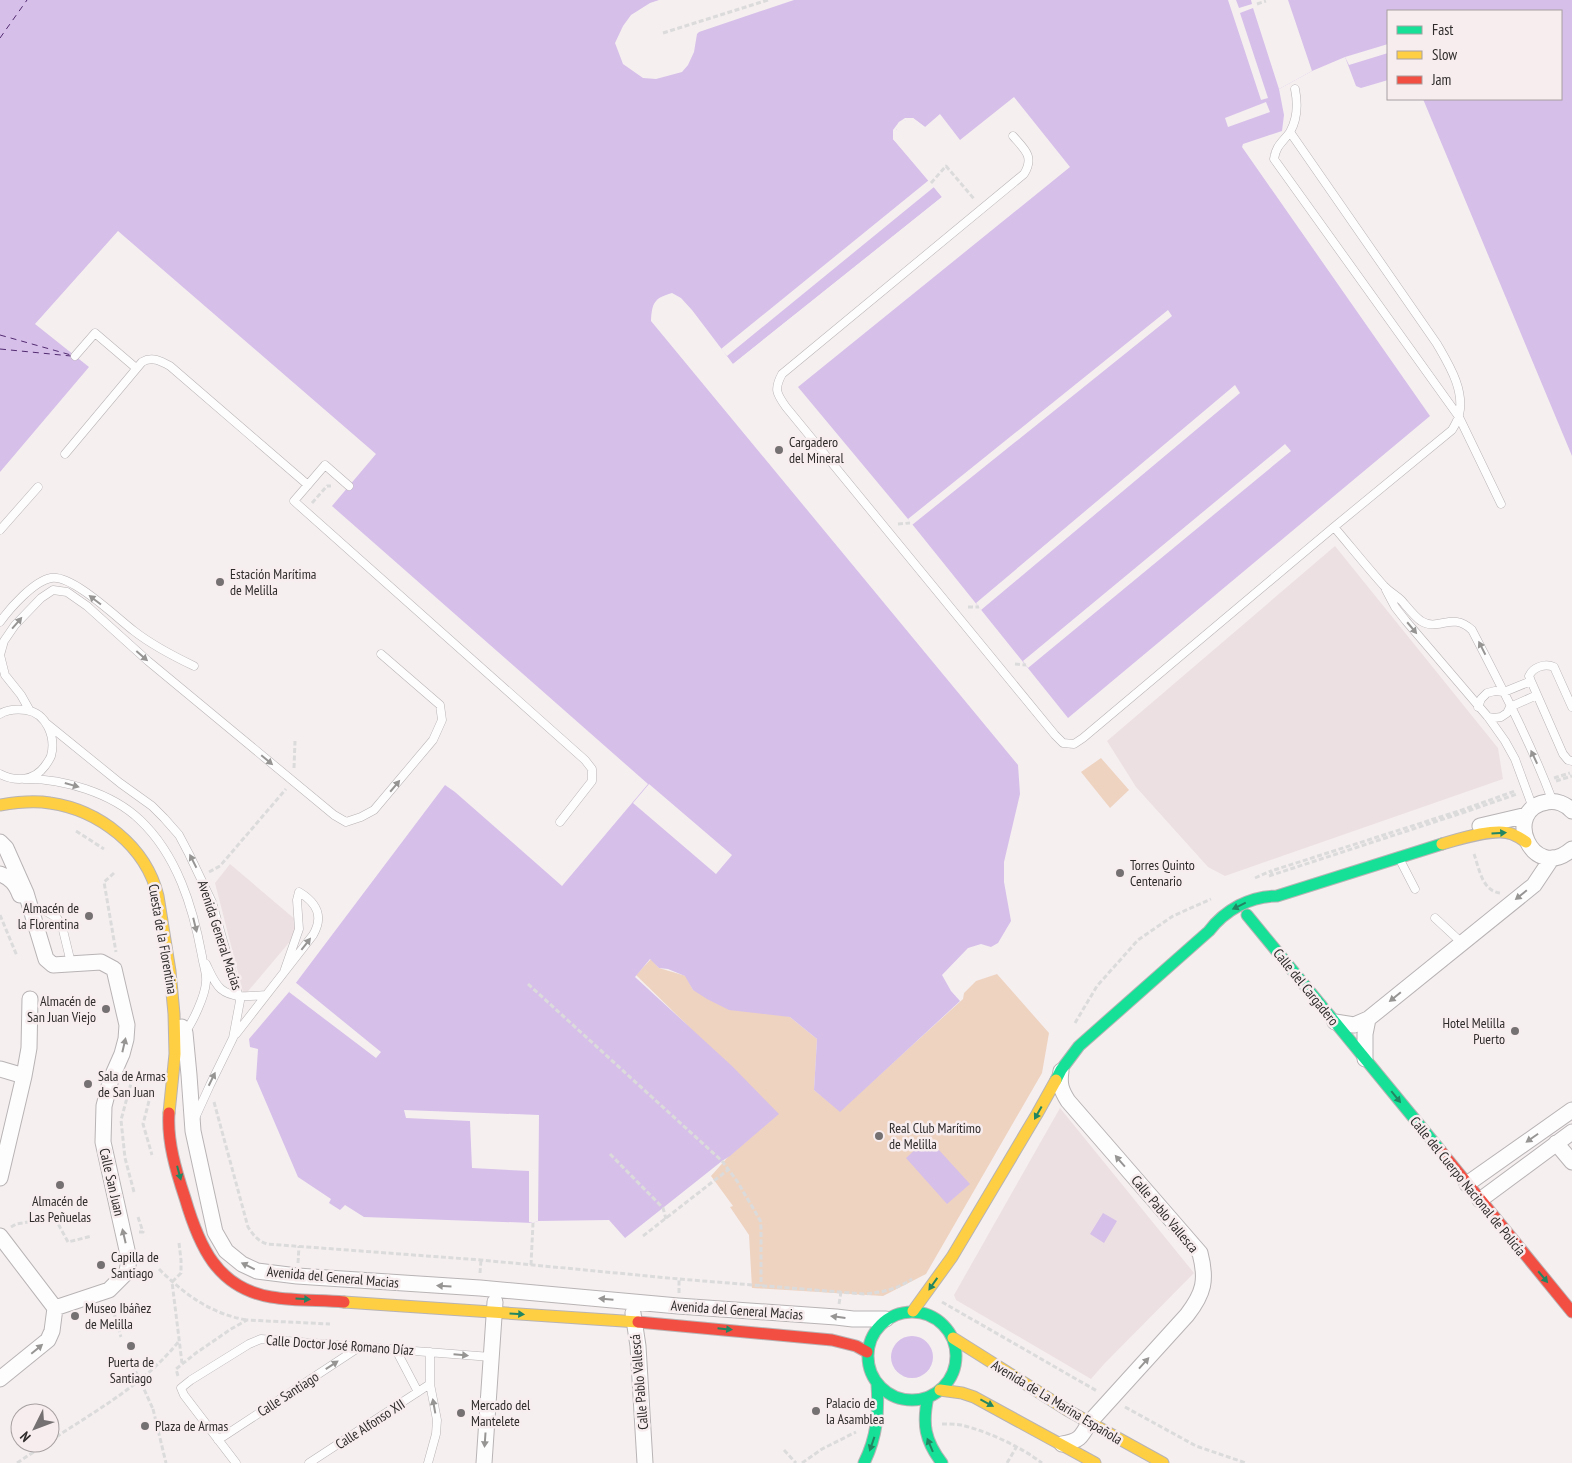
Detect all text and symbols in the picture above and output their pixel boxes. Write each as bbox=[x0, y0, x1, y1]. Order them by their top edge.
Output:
legend bbox=[1387, 10, 1562, 100]
text: Fast bbox=[1432, 20, 1453, 39]
text: Slow bbox=[1432, 45, 1457, 64]
text: Jam bbox=[1431, 70, 1451, 89]
place label: Cargadero del Mineral bbox=[789, 433, 844, 467]
marker: Cargadero del Mineral bbox=[773, 444, 785, 456]
place label: Estación Marítima de Melilla bbox=[230, 565, 316, 599]
marker: Estación Marítima de Melilla bbox=[214, 576, 226, 588]
one-way arrow bbox=[89, 594, 102, 605]
one-way arrow bbox=[11, 618, 23, 630]
one-way arrow bbox=[1406, 622, 1418, 634]
one-way arrow bbox=[1478, 641, 1486, 656]
one-way arrow bbox=[136, 650, 148, 662]
one-way arrow bbox=[1529, 750, 1537, 764]
one-way arrow bbox=[261, 754, 274, 765]
one-way arrow bbox=[389, 779, 400, 792]
one-way arrow bbox=[65, 782, 80, 790]
one-way arrow bbox=[1491, 829, 1507, 837]
one-way arrow bbox=[189, 853, 197, 868]
place label: Torres Quinto Centenario bbox=[1130, 856, 1195, 890]
marker: Torres Quinto Centenario bbox=[1114, 867, 1126, 879]
street label: Avenida General Macías bbox=[194, 878, 246, 992]
street label: Cuesta de la Florentina bbox=[144, 883, 182, 995]
one-way arrow bbox=[1515, 889, 1528, 900]
place label: Almacén de la Florentina bbox=[18, 899, 79, 933]
one-way arrow bbox=[1232, 902, 1246, 910]
marker: Almacén de la Florentina bbox=[83, 910, 95, 922]
one-way arrow bbox=[191, 918, 199, 933]
one-way arrow bbox=[300, 937, 311, 950]
street label: Calle del Cargadero bbox=[1269, 945, 1343, 1029]
place label: Almacén de San Juan Viejo bbox=[27, 992, 96, 1026]
one-way arrow bbox=[1389, 992, 1402, 1003]
marker: Almacén de San Juan Viejo bbox=[100, 1003, 112, 1015]
place label: Hotel Melilla Puerto bbox=[1443, 1014, 1505, 1048]
marker: Hotel Melilla Puerto bbox=[1509, 1025, 1521, 1037]
one-way arrow bbox=[120, 1037, 128, 1052]
place label: Sala de Armas de San Juan bbox=[98, 1067, 166, 1101]
one-way arrow bbox=[208, 1072, 216, 1086]
marker: Sala de Armas de San Juan bbox=[82, 1078, 94, 1090]
one-way arrow bbox=[1390, 1090, 1401, 1103]
one-way arrow bbox=[1034, 1105, 1042, 1120]
street label: Calle del Cuerpo Nacional de Policía bbox=[1406, 1113, 1530, 1259]
place label: Real Club Marítimo de Melilla bbox=[889, 1119, 981, 1153]
marker: Real Club Marítimo de Melilla bbox=[873, 1130, 885, 1142]
one-way arrow bbox=[1525, 1133, 1539, 1143]
street label: Calle San Juan bbox=[95, 1146, 129, 1218]
one-way arrow bbox=[1115, 1154, 1126, 1167]
one-way arrow bbox=[175, 1166, 183, 1181]
street label: Calle Pablo Vallesca bbox=[1127, 1172, 1203, 1256]
marker: Almacén de Las Peñuelas bbox=[54, 1179, 66, 1191]
place label: Almacén de Las Peñuelas bbox=[29, 1192, 91, 1226]
one-way arrow bbox=[120, 1229, 128, 1244]
place label: Capilla de Santiago bbox=[111, 1248, 159, 1282]
marker: Capilla de Santiago bbox=[95, 1259, 107, 1271]
one-way arrow bbox=[241, 1262, 255, 1270]
street label: Avenida del General Macias bbox=[266, 1262, 400, 1292]
one-way arrow bbox=[1537, 1270, 1548, 1283]
one-way arrow bbox=[928, 1277, 938, 1291]
one-way arrow bbox=[436, 1282, 452, 1290]
one-way arrow bbox=[295, 1295, 311, 1303]
one-way arrow bbox=[598, 1295, 614, 1303]
street label: Avenida del General Macias bbox=[670, 1296, 804, 1324]
place label: Museo Ibáñez de Melilla bbox=[85, 1299, 151, 1333]
marker: Museo Ibáñez de Melilla bbox=[69, 1310, 81, 1322]
one-way arrow bbox=[510, 1310, 526, 1318]
one-way arrow bbox=[829, 1313, 845, 1321]
one-way arrow bbox=[717, 1325, 733, 1333]
street label: Calle Doctor José Romano Díaz bbox=[265, 1331, 415, 1359]
street label: Calle Pablo Vallescá bbox=[626, 1333, 652, 1431]
marker: Puerta de Santiago bbox=[125, 1340, 137, 1352]
one-way arrow bbox=[31, 1344, 44, 1355]
one-way arrow bbox=[453, 1351, 469, 1359]
place label: Puerta de Santiago bbox=[108, 1353, 154, 1387]
street label: Avenida de La Marina Española bbox=[988, 1356, 1126, 1448]
one-way arrow bbox=[1138, 1357, 1150, 1369]
one-way arrow bbox=[325, 1360, 338, 1370]
street label: Calle Santiago bbox=[254, 1368, 322, 1420]
place label: Palacio de la Asamblea bbox=[826, 1394, 884, 1428]
street label: Calle Alfonso XII bbox=[332, 1395, 408, 1453]
place label: Mercado del Mantelete bbox=[471, 1396, 531, 1430]
one-way arrow bbox=[430, 1398, 438, 1414]
one-way arrow bbox=[979, 1399, 994, 1407]
north arrow bbox=[10, 1403, 60, 1453]
marker: Palacio de la Asamblea bbox=[810, 1405, 822, 1417]
marker: Mercado del Mantelete bbox=[455, 1407, 467, 1419]
place label: Plaza de Armas bbox=[155, 1417, 228, 1435]
marker: Plaza de Armas bbox=[139, 1420, 151, 1432]
text: N bbox=[16, 1428, 35, 1446]
one-way arrow bbox=[481, 1433, 489, 1449]
one-way arrow bbox=[868, 1437, 875, 1452]
one-way arrow bbox=[926, 1437, 934, 1452]

